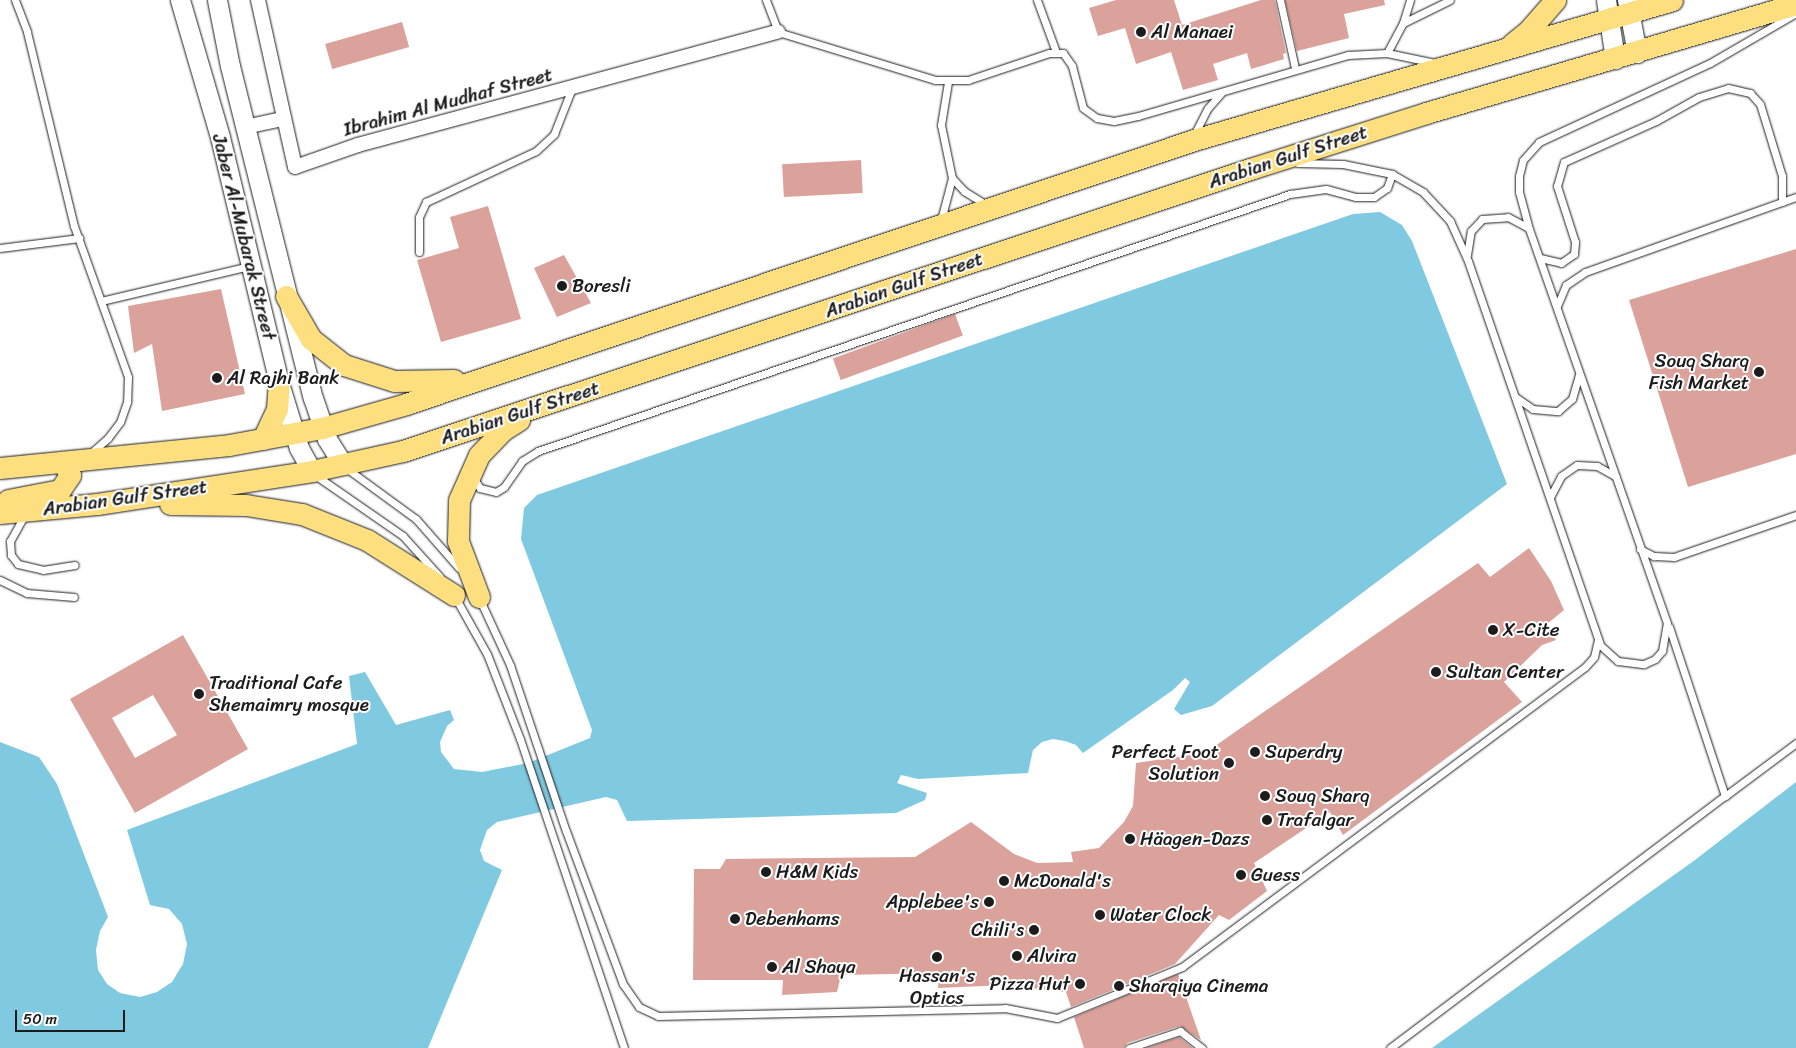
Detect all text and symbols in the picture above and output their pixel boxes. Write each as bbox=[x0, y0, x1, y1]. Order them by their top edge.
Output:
place label: Al Manaei bbox=[1151, 21, 1233, 43]
marker: Al Manaei bbox=[1135, 26, 1147, 38]
street label: Ibrahim Al Mudhaf Street bbox=[341, 63, 555, 141]
street label: Arabian Gulf Street bbox=[1206, 121, 1370, 193]
street label: Jaber Al-Mubarak Street bbox=[207, 132, 281, 342]
street label: Arabian Gulf Street bbox=[822, 247, 986, 323]
place label: Boresli bbox=[572, 275, 631, 297]
marker: Boresli bbox=[556, 280, 568, 292]
place label: Souq Sharq Fish Market bbox=[1649, 350, 1749, 394]
marker: Souq Sharq Fish Market bbox=[1753, 366, 1765, 378]
place label: Al Rajhi Bank bbox=[227, 367, 339, 389]
marker: Al Rajhi Bank bbox=[211, 372, 223, 384]
street label: Arabian Gulf Street bbox=[438, 377, 602, 449]
street label: Arabian Gulf Street bbox=[41, 475, 209, 521]
place label: X-Cite bbox=[1503, 619, 1560, 641]
marker: X-Cite bbox=[1487, 624, 1499, 636]
place label: Sultan Center bbox=[1446, 661, 1564, 683]
marker: Sultan Center bbox=[1430, 666, 1442, 678]
place label: Traditional Cafe Shemaimry mosque bbox=[209, 672, 369, 716]
marker: Traditional Cafe Shemaimry mosque bbox=[193, 688, 205, 700]
place label: Perfect Foot Solution bbox=[1111, 741, 1219, 785]
place label: Superdry bbox=[1265, 741, 1342, 763]
marker: Superdry bbox=[1249, 746, 1261, 758]
marker: Perfect Foot Solution bbox=[1223, 757, 1235, 769]
place label: Souq Sharq bbox=[1275, 785, 1369, 807]
marker: Souq Sharq bbox=[1259, 790, 1271, 802]
place label: Trafalgar bbox=[1277, 809, 1353, 831]
marker: Trafalgar bbox=[1261, 814, 1273, 826]
place label: Häagen-Dazs bbox=[1140, 828, 1250, 850]
marker: Häagen-Dazs bbox=[1124, 833, 1136, 845]
place label: H&M Kids bbox=[776, 861, 858, 883]
place label: Guess bbox=[1251, 864, 1300, 886]
marker: H&M Kids bbox=[760, 866, 772, 878]
marker: Guess bbox=[1235, 869, 1247, 881]
place label: McDonald's bbox=[1014, 870, 1111, 892]
marker: McDonald's bbox=[998, 875, 1010, 887]
place label: Applebee's bbox=[886, 891, 979, 913]
marker: Applebee's bbox=[983, 896, 995, 908]
place label: Water Clock bbox=[1110, 904, 1211, 926]
place label: Debenhams bbox=[745, 908, 839, 930]
marker: Water Clock bbox=[1094, 909, 1106, 921]
marker: Debenhams bbox=[729, 913, 741, 925]
place label: Chili's bbox=[971, 919, 1024, 941]
marker: Chili's bbox=[1028, 924, 1040, 936]
place label: Alvira bbox=[1027, 945, 1076, 967]
marker: Alvira bbox=[1011, 950, 1023, 962]
marker: Hassan's Optics bbox=[931, 951, 943, 963]
place label: Al Shaya bbox=[782, 956, 856, 978]
marker: Al Shaya bbox=[766, 961, 778, 973]
place label: Hassan's Optics bbox=[899, 965, 975, 1009]
place label: Pizza Hut bbox=[989, 973, 1070, 995]
place label: Sharqiya Cinema bbox=[1129, 975, 1268, 997]
marker: Pizza Hut bbox=[1074, 978, 1086, 990]
marker: Sharqiya Cinema bbox=[1113, 980, 1125, 992]
scale bar bbox=[18, 1000, 128, 1032]
text: 50 m bbox=[23, 1006, 57, 1032]

